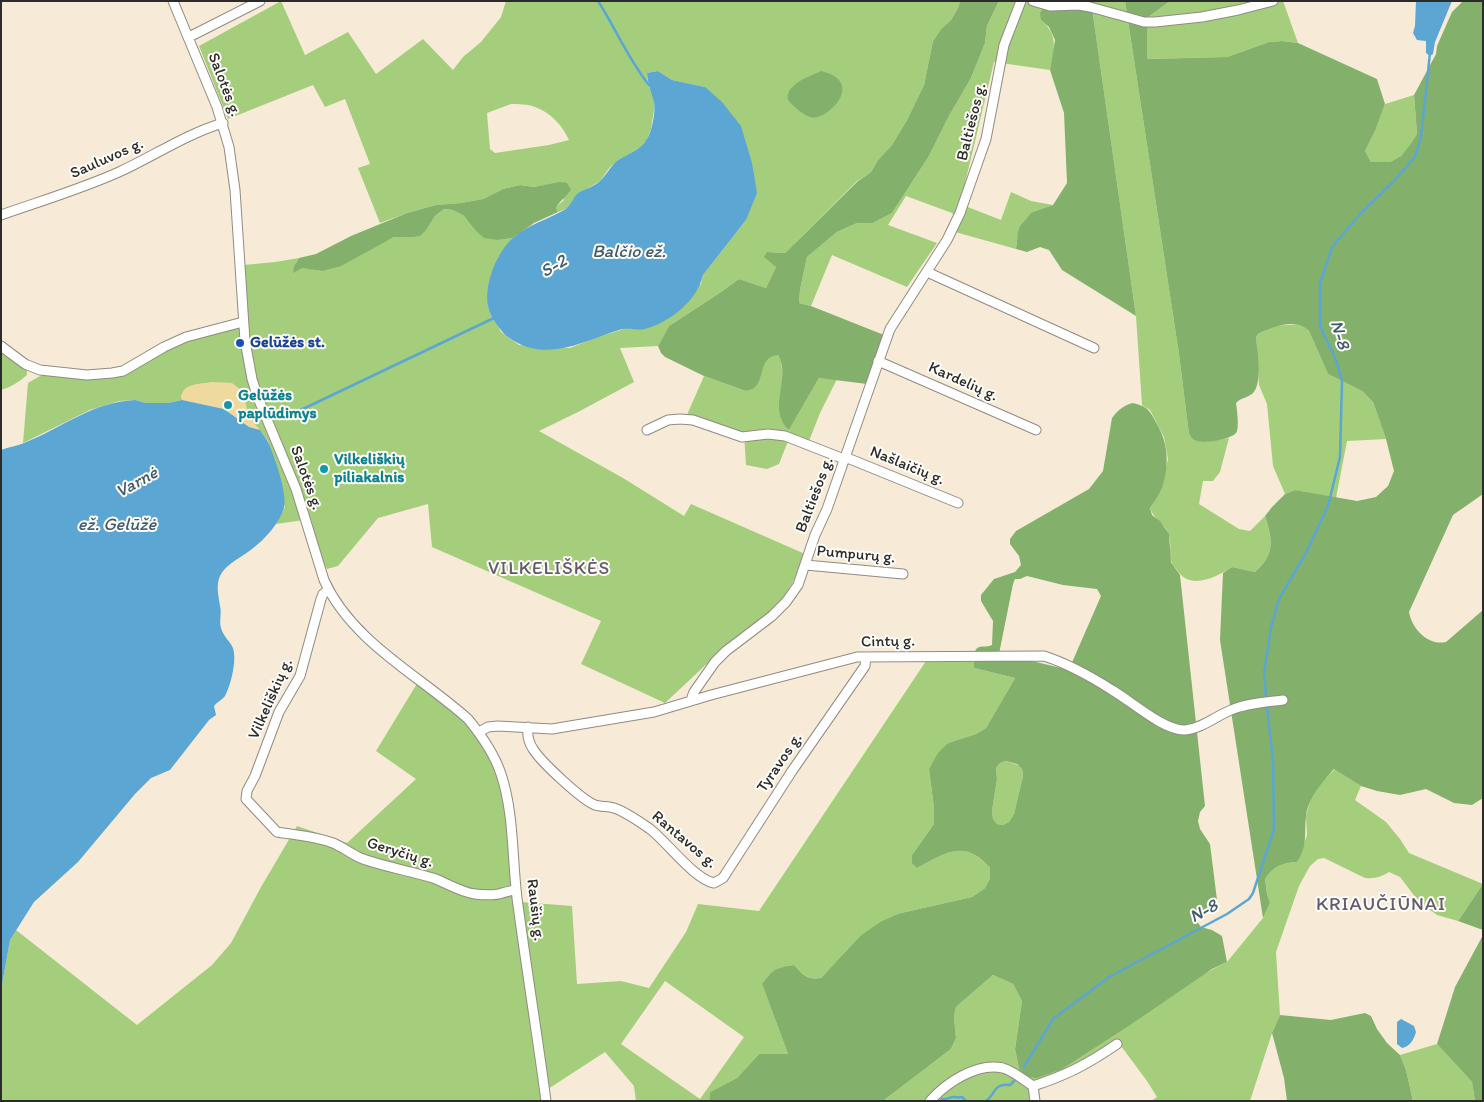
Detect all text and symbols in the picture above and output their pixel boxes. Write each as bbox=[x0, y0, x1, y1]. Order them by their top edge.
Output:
street label: Salotės g. bbox=[203, 50, 245, 120]
street label: Baltiešos g. bbox=[953, 81, 991, 163]
street label: Sauluvos g. bbox=[67, 134, 147, 184]
water label: Balčio ež. bbox=[592, 241, 666, 263]
water label: S-2 bbox=[537, 251, 571, 283]
water label: N-8 bbox=[1324, 318, 1354, 352]
place label: Gelūžės st. bbox=[250, 333, 325, 353]
marker: Gelūžės st. bbox=[234, 337, 246, 349]
street label: Kardelių g. bbox=[925, 358, 1001, 406]
place label: Gelūžės paplūdimys bbox=[238, 386, 317, 424]
marker: Gelūžės paplūdimys bbox=[222, 399, 234, 411]
street label: Našlaičių g. bbox=[867, 442, 947, 490]
street label: Salotės g. bbox=[286, 443, 326, 513]
place label: Vilkeliškių piliakalnis bbox=[334, 450, 405, 488]
street label: Baltiešos g. bbox=[792, 455, 838, 535]
water label: Varnė bbox=[112, 463, 162, 503]
marker: Vilkeliškių piliakalnis bbox=[318, 463, 330, 475]
water label: ež. Gelūžė bbox=[78, 514, 156, 536]
street label: Pumpurų g. bbox=[816, 542, 896, 568]
district label: VILKELIŠKĖS bbox=[487, 558, 611, 580]
street label: Cintų g. bbox=[861, 632, 915, 652]
street label: Vilkeliškių g. bbox=[245, 656, 297, 742]
street label: Tyravos g. bbox=[753, 730, 807, 796]
street label: Rantavos g. bbox=[647, 807, 721, 873]
street label: Geryčių g. bbox=[364, 834, 436, 872]
street label: Raušių g. bbox=[522, 878, 548, 942]
district label: KRIAUČIŪNAI bbox=[1314, 894, 1448, 916]
water label: N-8 bbox=[1186, 895, 1222, 929]

